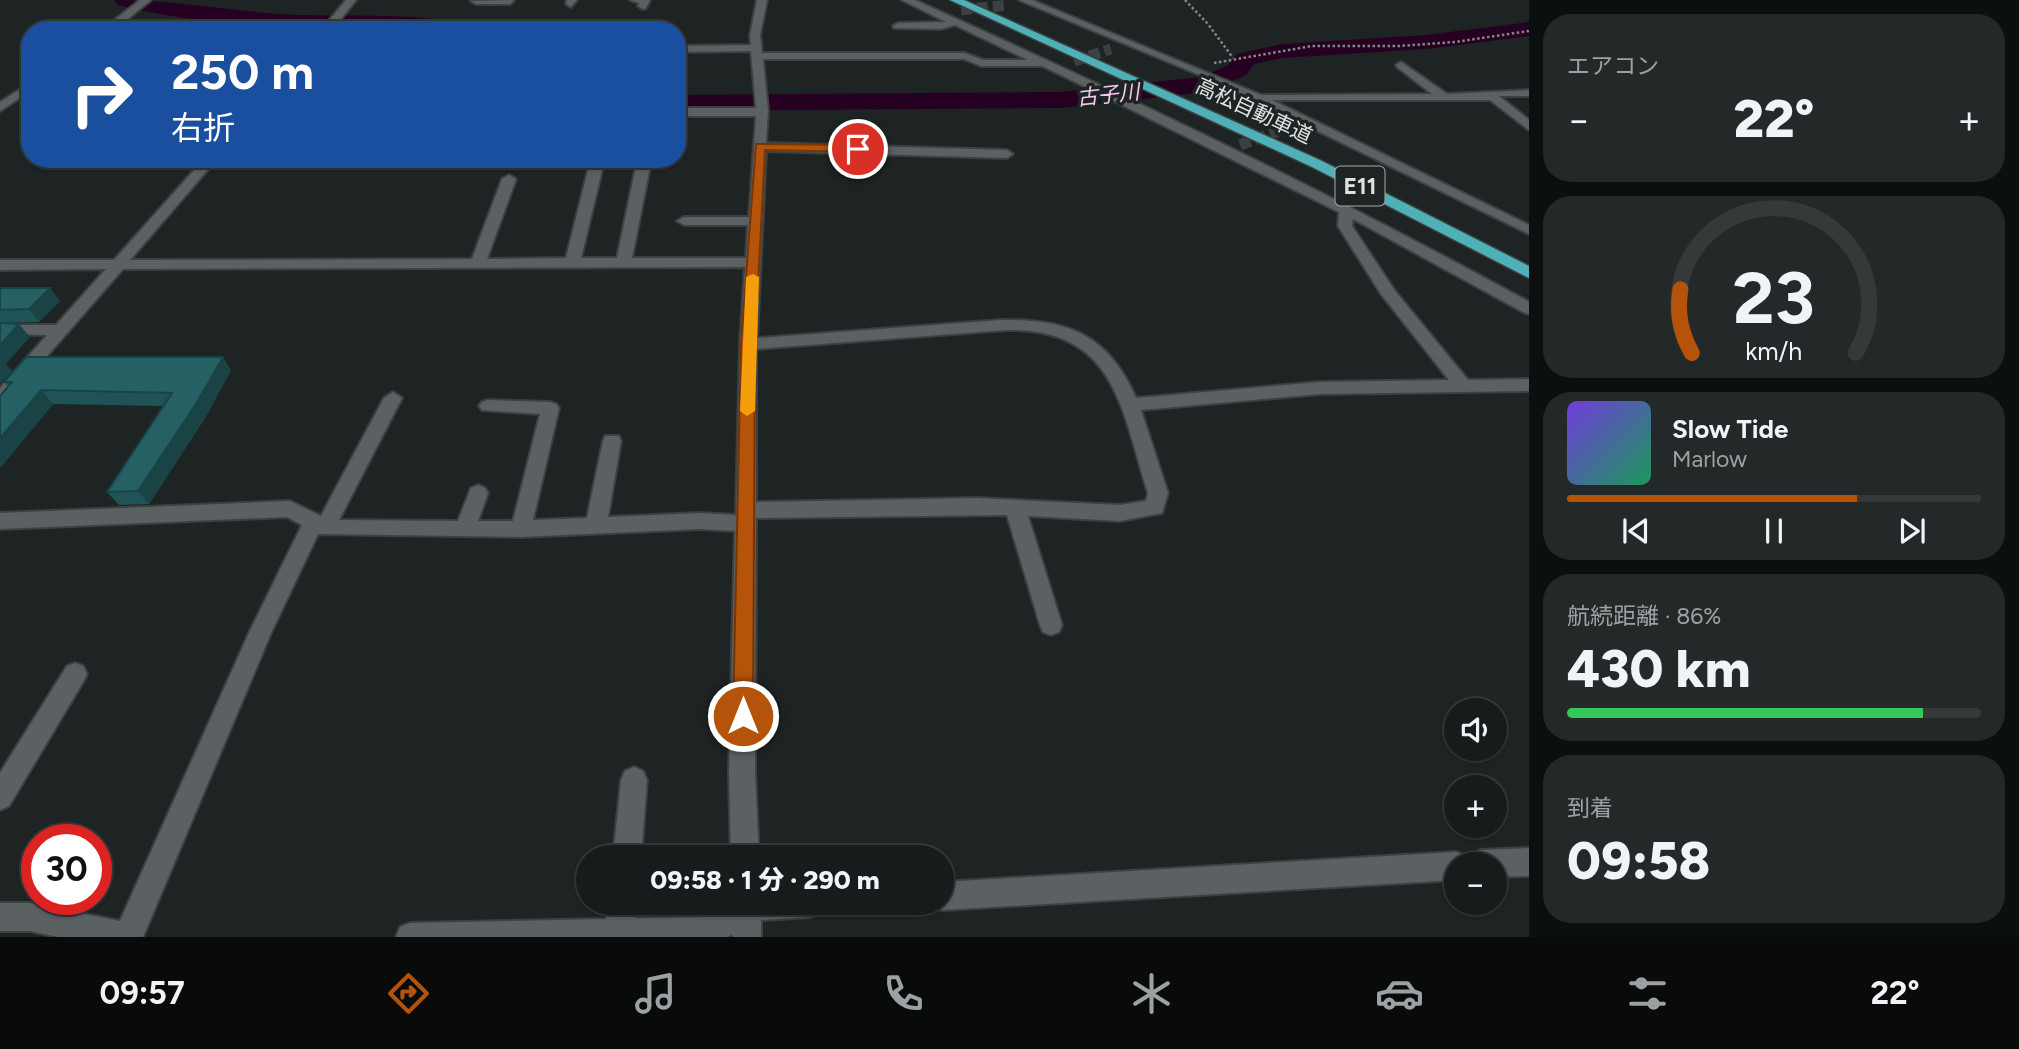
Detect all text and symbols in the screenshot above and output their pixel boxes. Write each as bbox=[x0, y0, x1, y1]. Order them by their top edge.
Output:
text: 250 m bbox=[171, 42, 314, 101]
icon: right bbox=[56, 49, 147, 140]
text: エアコン bbox=[1567, 52, 1659, 80]
street label: 高松自動車道 bbox=[1192, 73, 1317, 149]
water label: 古子川 bbox=[1075, 79, 1143, 110]
text: 22° bbox=[1733, 88, 1815, 150]
text: − bbox=[1567, 97, 1591, 143]
text: + bbox=[1957, 97, 1981, 143]
text: 右折 bbox=[171, 109, 235, 147]
pin bbox=[828, 119, 888, 179]
icon: arrive bbox=[839, 130, 877, 168]
road number: E11 bbox=[1336, 167, 1384, 206]
text: 23 bbox=[1733, 254, 1815, 341]
text: km/h bbox=[1745, 336, 1803, 366]
text: Slow Tide bbox=[1672, 413, 1788, 445]
text: Marlow bbox=[1672, 445, 1747, 473]
icon: previous bbox=[1617, 512, 1655, 550]
icon: pause bbox=[1755, 512, 1793, 550]
icon: next bbox=[1893, 512, 1931, 550]
text: 航続距離 · 86% bbox=[1567, 602, 1721, 630]
text: 430 km bbox=[1567, 638, 1751, 700]
position arrow bbox=[706, 679, 780, 753]
map controls bbox=[1444, 698, 1507, 915]
button: sound bbox=[1444, 698, 1507, 761]
button: + bbox=[1444, 775, 1507, 838]
text: 到着 bbox=[1567, 794, 1613, 822]
speed limit sign: 30 bbox=[21, 824, 112, 915]
text: 09:58 bbox=[1567, 830, 1710, 892]
button: − bbox=[1444, 852, 1507, 915]
text: 09:58 · 1 分 · 290 m bbox=[650, 864, 880, 896]
icon: directions bbox=[384, 969, 433, 1018]
icon: music bbox=[631, 969, 680, 1018]
icon: phone bbox=[879, 969, 928, 1018]
icon: climate bbox=[1127, 969, 1176, 1018]
icon: car bbox=[1375, 969, 1424, 1018]
icon: filters bbox=[1623, 969, 1672, 1018]
text: 09:57 bbox=[99, 974, 185, 1012]
text: 22° bbox=[1870, 974, 1920, 1012]

